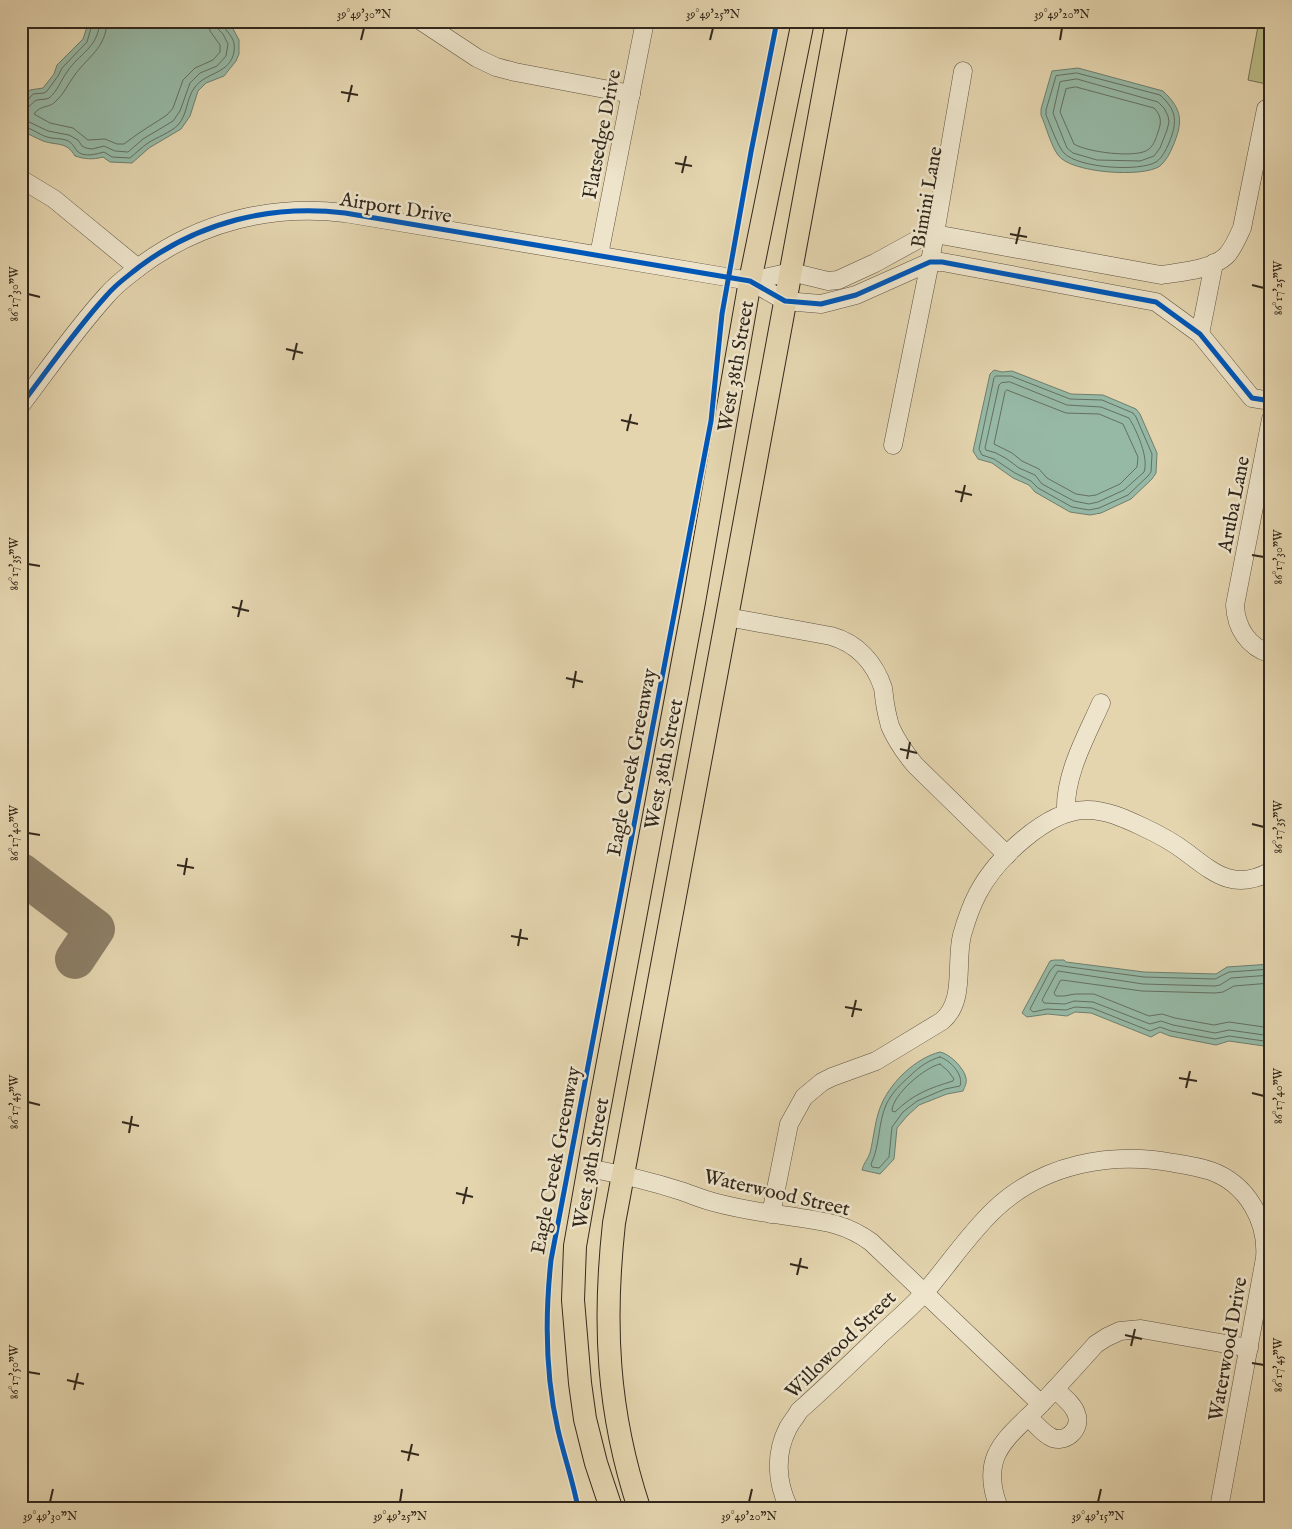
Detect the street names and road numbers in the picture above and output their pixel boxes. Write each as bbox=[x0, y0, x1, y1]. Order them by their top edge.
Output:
street label: Flatsedge Drive bbox=[578, 67, 627, 201]
street label: Bimini Lane bbox=[906, 145, 949, 250]
street label: Airport Drive bbox=[337, 187, 453, 230]
street label: West 38th Street bbox=[713, 299, 760, 434]
street label: Aruba Lane bbox=[1213, 454, 1256, 556]
street label: Eagle Creek Greenway bbox=[602, 666, 663, 858]
street label: West 38th Street bbox=[640, 697, 689, 832]
street label: Eagle Creek Greenway bbox=[526, 1064, 587, 1256]
street label: West 38th Street bbox=[568, 1096, 615, 1231]
street label: Waterwood Street bbox=[701, 1165, 852, 1222]
street label: Waterwood Drive bbox=[1203, 1275, 1253, 1423]
street label: Willowood Street bbox=[780, 1286, 902, 1404]

